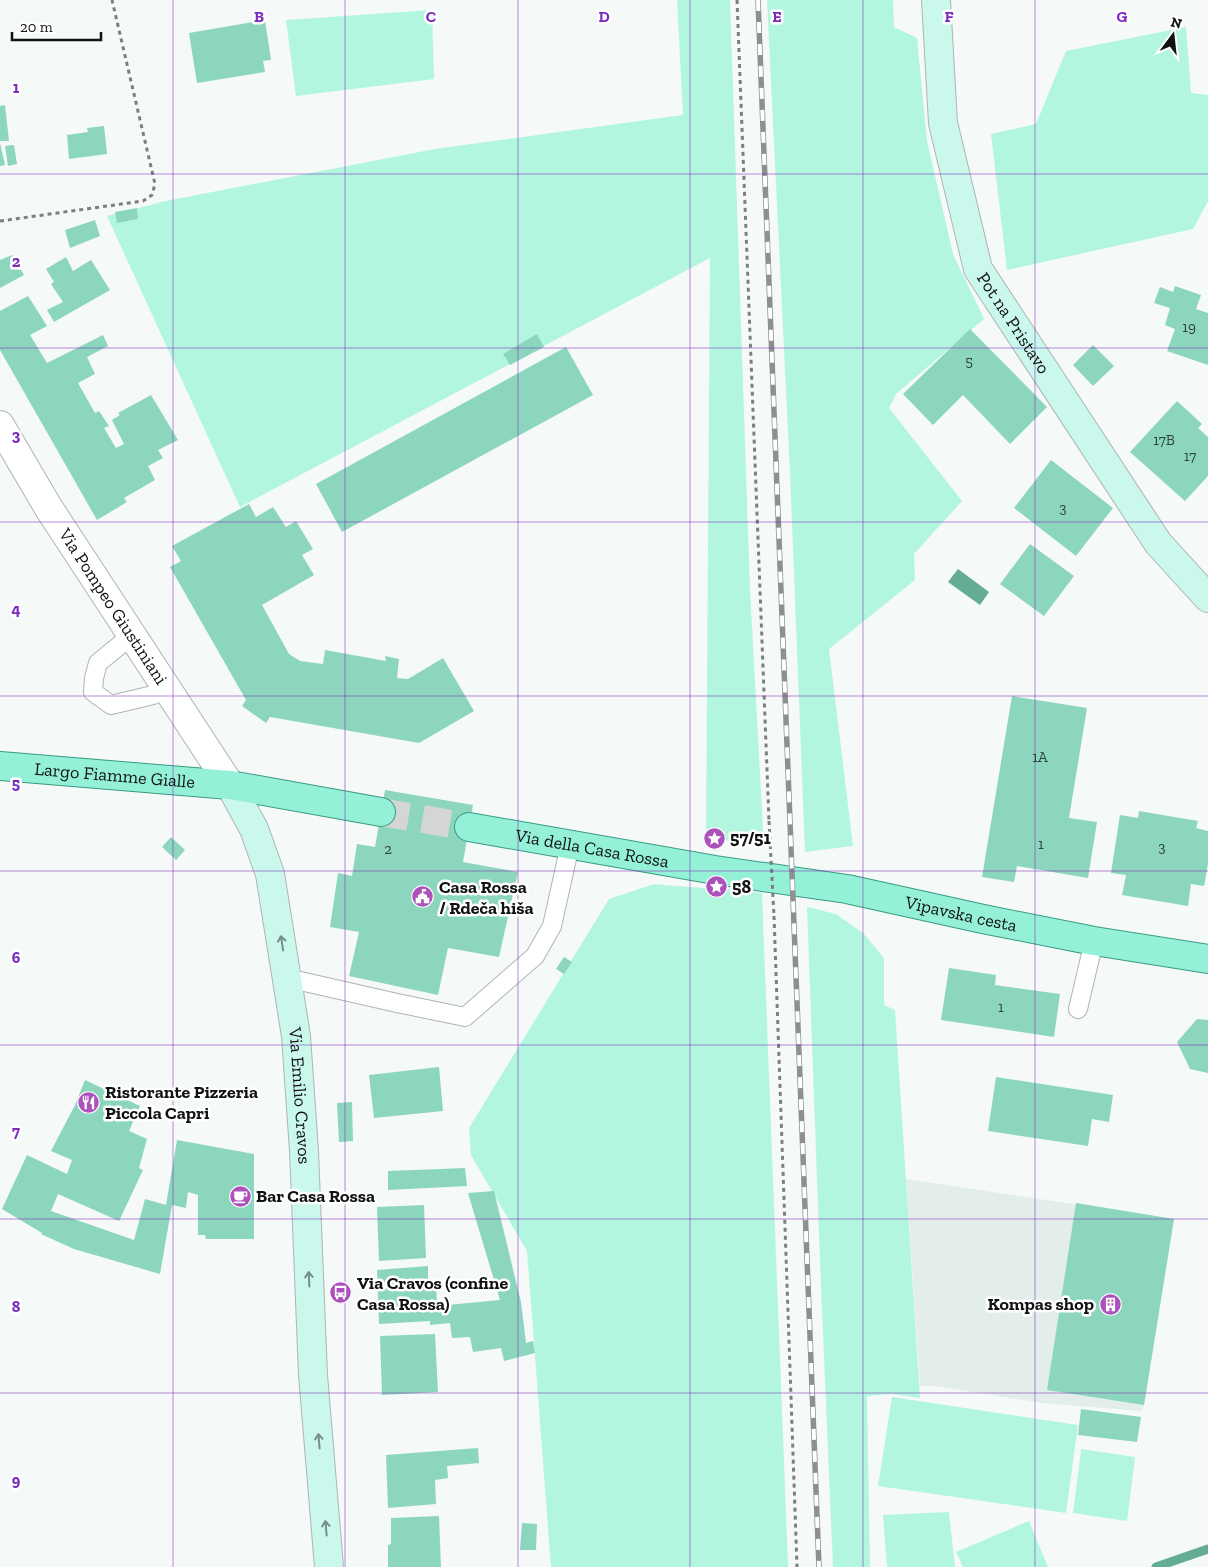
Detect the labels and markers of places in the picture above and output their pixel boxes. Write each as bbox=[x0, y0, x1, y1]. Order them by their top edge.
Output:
place icon: 57/51 bbox=[702, 826, 726, 850]
place label: 57/51 bbox=[730, 827, 771, 849]
place icon: 58 bbox=[704, 875, 728, 899]
place label: Casa Rossa / Rdeča hiša bbox=[439, 876, 534, 919]
place label: 58 bbox=[732, 876, 751, 898]
public building icon: Casa Rossa / Rdeča hiša bbox=[411, 885, 435, 909]
place label: Ristorante Pizzeria Piccola Capri bbox=[105, 1081, 258, 1124]
restaurant icon: Ristorante Pizzeria Piccola Capri bbox=[77, 1090, 101, 1114]
cafe icon: Bar Casa Rossa bbox=[228, 1184, 252, 1208]
place label: Bar Casa Rossa bbox=[256, 1185, 375, 1207]
place label: Via Cravos (confine Casa Rossa) bbox=[357, 1272, 508, 1315]
bus stop icon: Via Cravos (confine Casa Rossa) bbox=[329, 1281, 353, 1305]
building icon: Kompas shop bbox=[1098, 1292, 1122, 1316]
place label: Kompas shop bbox=[987, 1293, 1094, 1315]

